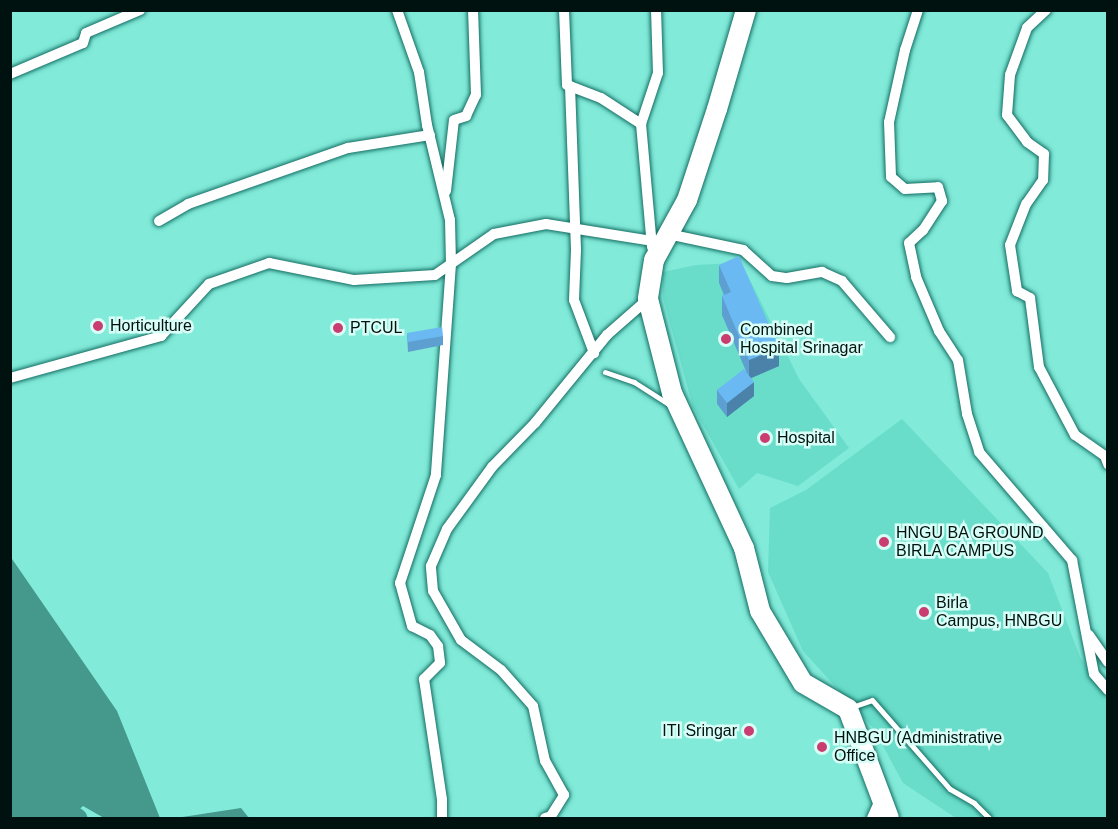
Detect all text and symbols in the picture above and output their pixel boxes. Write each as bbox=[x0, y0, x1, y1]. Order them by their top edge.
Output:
place label: Horticulture bbox=[110, 316, 192, 336]
place label: PTCUL bbox=[350, 318, 402, 338]
marker: Horticulture bbox=[91, 319, 105, 333]
place label: Combined Hospital Srinagar bbox=[740, 320, 863, 358]
marker: PTCUL bbox=[331, 321, 345, 335]
marker: Combined Hospital Srinagar bbox=[717, 330, 735, 348]
place label: Hospital bbox=[777, 428, 835, 448]
marker: Hospital bbox=[758, 431, 772, 445]
place label: HNGU BA GROUND BIRLA CAMPUS bbox=[896, 523, 1044, 561]
marker: HNGU BA GROUND BIRLA CAMPUS bbox=[877, 535, 891, 549]
place label: Birla Campus, HNBGU bbox=[936, 593, 1062, 631]
marker: Birla Campus, HNBGU bbox=[917, 605, 931, 619]
place label: ITI Sringar bbox=[662, 721, 737, 741]
marker: ITI Sringar bbox=[742, 724, 756, 738]
place label: HNBGU (Administrative Office bbox=[834, 728, 1002, 766]
marker: HNBGU (Administrative Office bbox=[815, 740, 829, 754]

